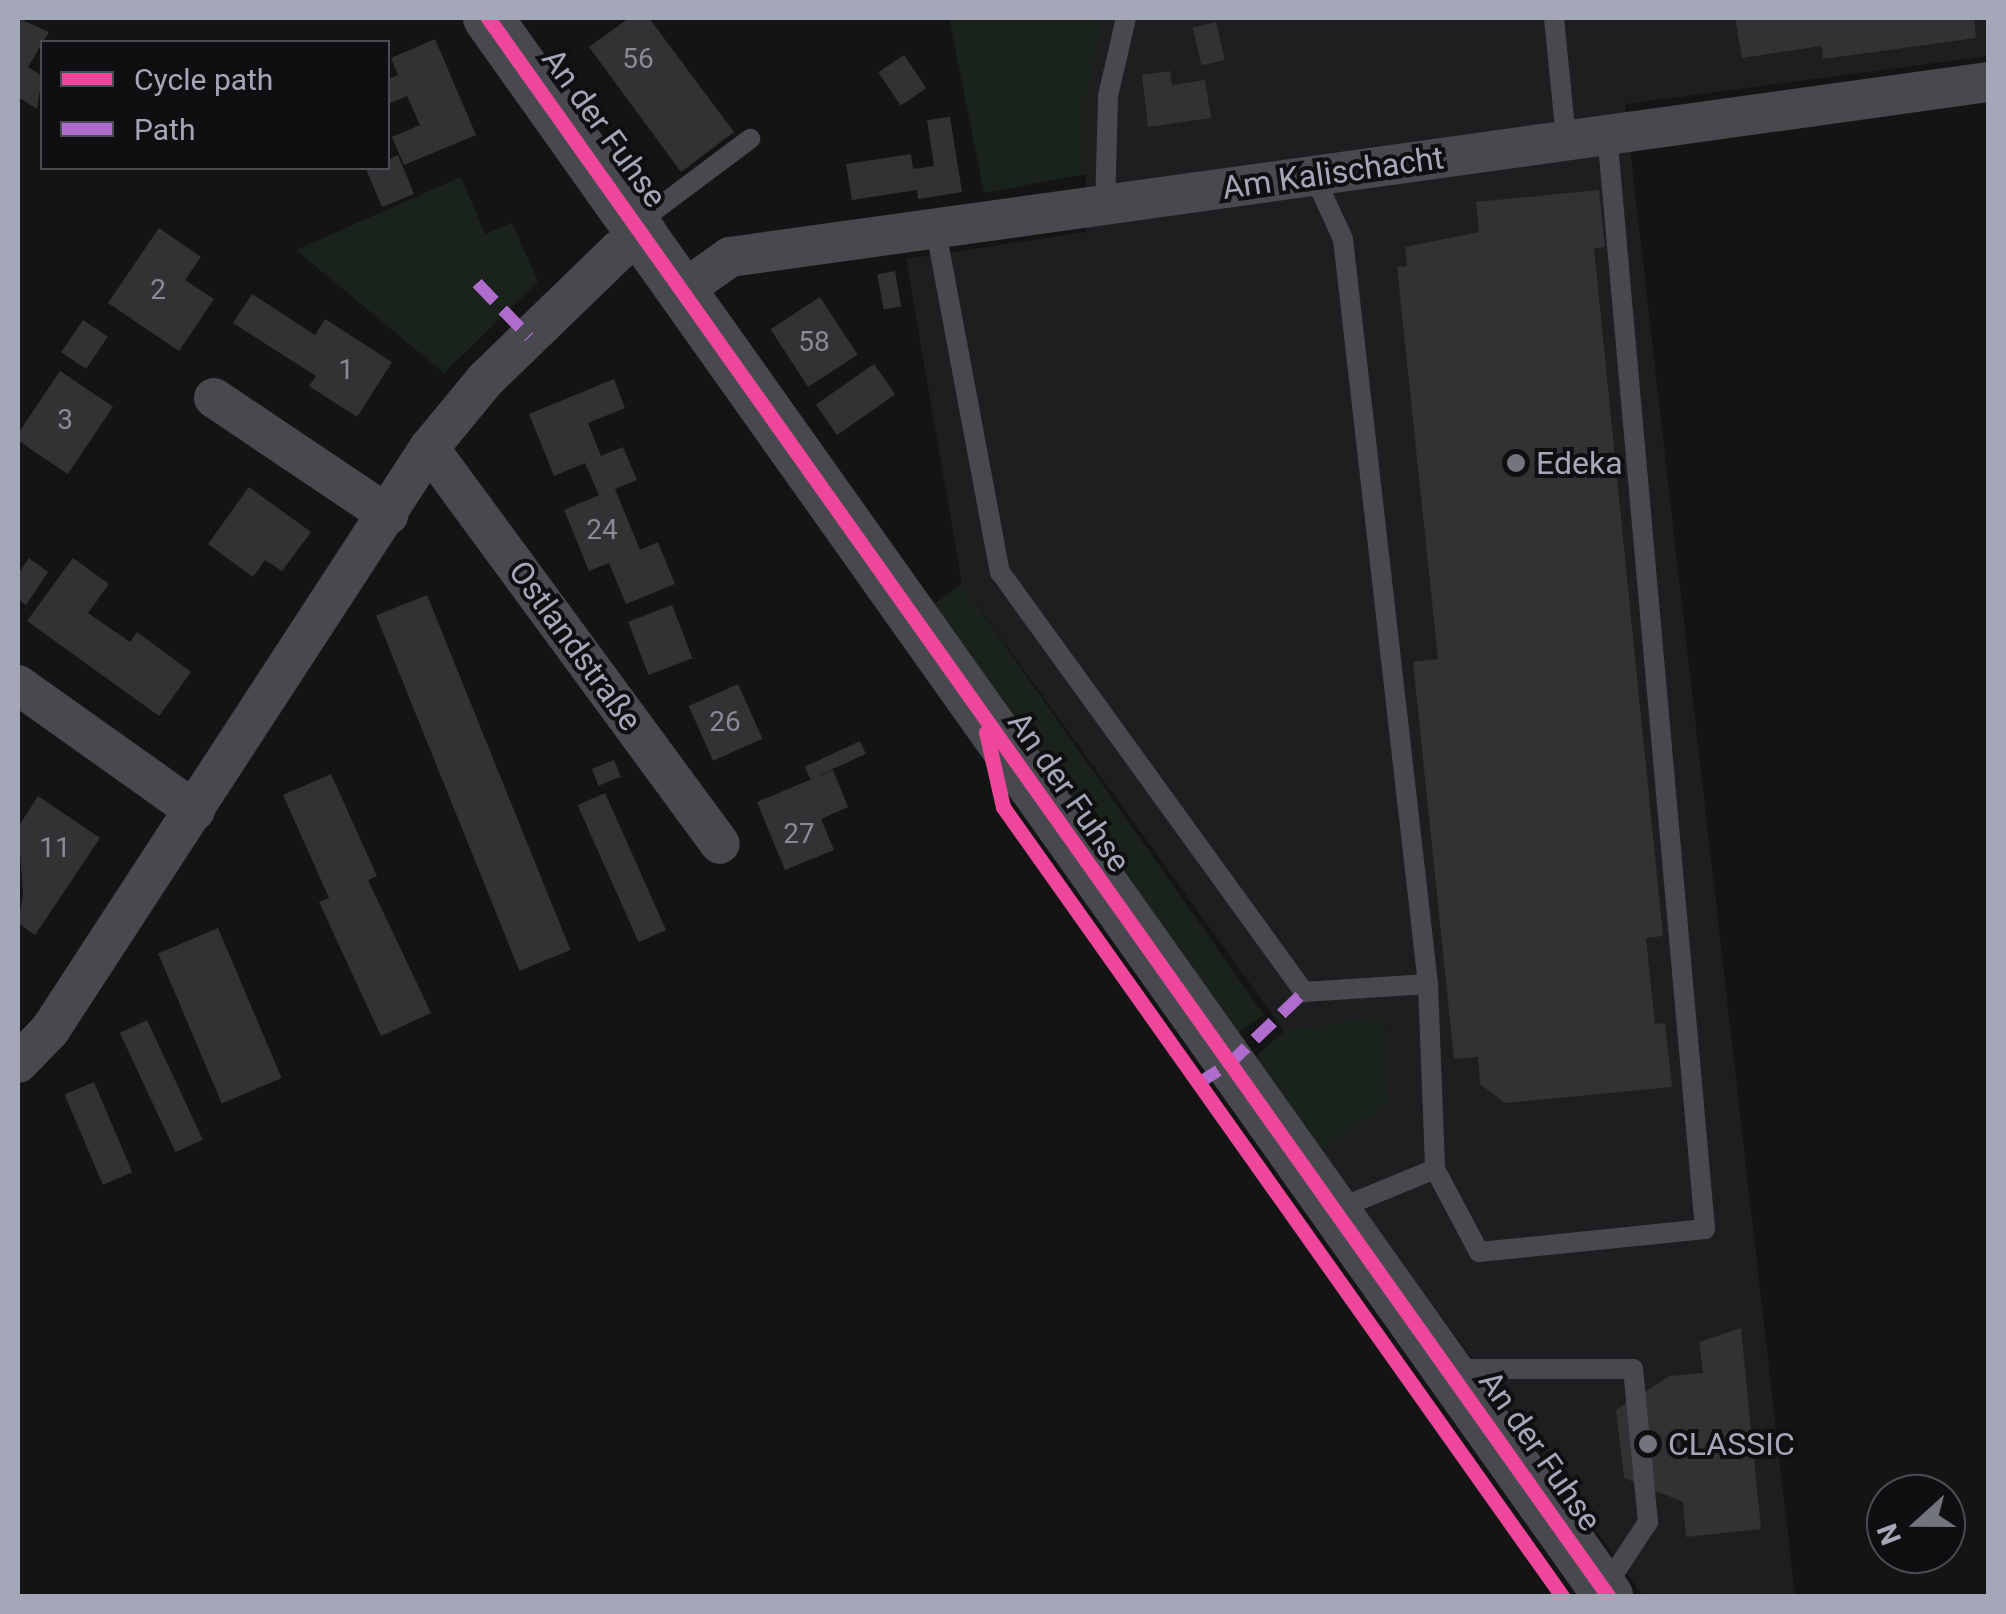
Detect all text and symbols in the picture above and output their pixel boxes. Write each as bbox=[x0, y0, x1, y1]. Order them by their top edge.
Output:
legend bbox=[40, 40, 390, 170]
street label: An der Fuhse bbox=[534, 41, 674, 215]
house number: 56 bbox=[622, 42, 654, 76]
text: Cycle path bbox=[134, 62, 273, 97]
text: Path bbox=[134, 112, 195, 147]
street label: Am Kalischacht bbox=[1220, 138, 1446, 208]
house number: 2 bbox=[150, 273, 166, 307]
house number: 58 bbox=[798, 325, 830, 359]
house number: 1 bbox=[338, 353, 354, 387]
house number: 3 bbox=[57, 403, 73, 437]
place label: Edeka bbox=[1536, 444, 1623, 482]
marker: Edeka bbox=[1505, 452, 1527, 474]
house number: 24 bbox=[586, 513, 618, 547]
street label: Ostlandstraße bbox=[501, 554, 649, 738]
house number: 26 bbox=[709, 705, 741, 739]
street label: An der Fuhse bbox=[1000, 705, 1138, 879]
house number: 27 bbox=[783, 817, 815, 851]
house number: 11 bbox=[39, 831, 71, 865]
street label: An der Fuhse bbox=[1471, 1364, 1609, 1538]
place label: CLASSIC bbox=[1668, 1425, 1795, 1463]
marker: CLASSIC bbox=[1637, 1433, 1659, 1455]
north arrow bbox=[1866, 1474, 1966, 1574]
text: N bbox=[1870, 1519, 1908, 1549]

